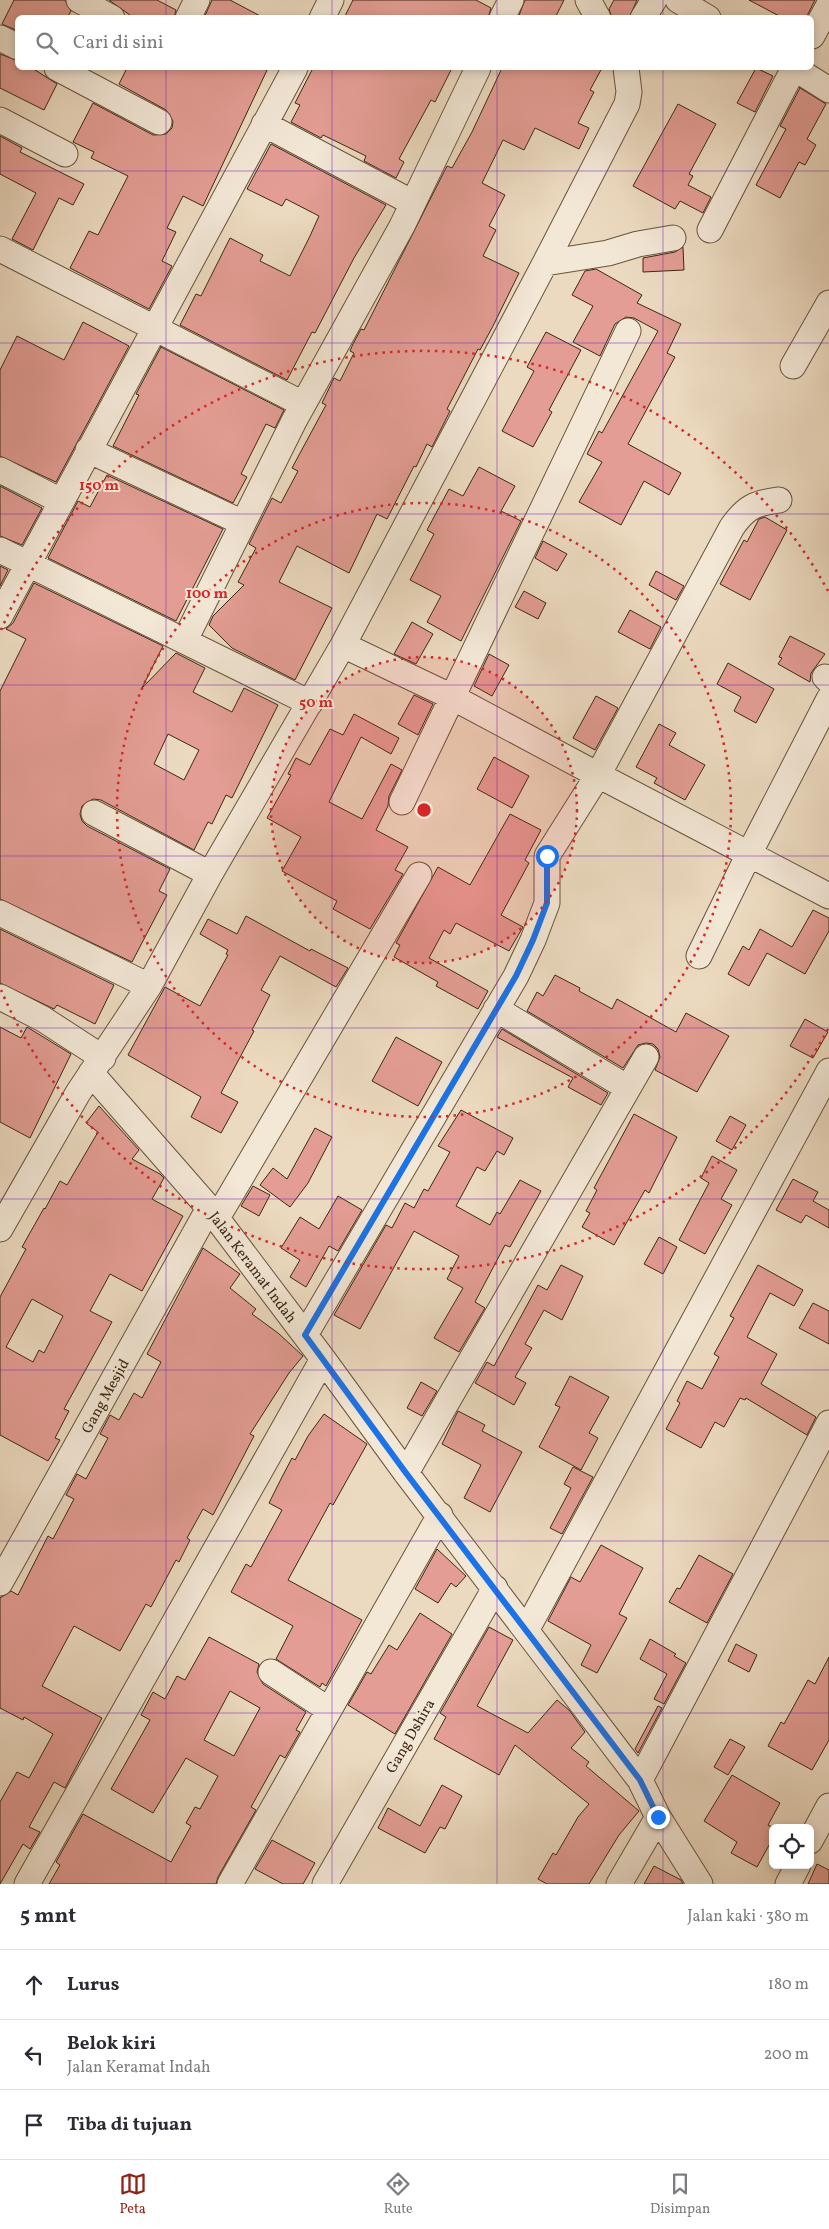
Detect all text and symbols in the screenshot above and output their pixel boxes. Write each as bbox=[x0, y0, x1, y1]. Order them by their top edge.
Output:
search box bbox=[15, 15, 814, 70]
icon: search bbox=[33, 29, 61, 57]
text: Cari di sini bbox=[73, 30, 164, 56]
text: 150 m bbox=[79, 476, 119, 497]
text: 100 m bbox=[186, 584, 229, 605]
text: 50 m bbox=[299, 693, 333, 714]
centre of rings bbox=[415, 801, 433, 819]
route start bbox=[536, 845, 559, 868]
street label: Jalan Keramat Indah bbox=[203, 1208, 301, 1328]
street label: Gang Mesjid bbox=[77, 1356, 135, 1438]
street label: Gang Dshira bbox=[382, 1696, 441, 1778]
route end bbox=[647, 1806, 670, 1829]
map controls bbox=[769, 1824, 814, 1869]
button: locate bbox=[769, 1824, 814, 1869]
text: 5 mnt bbox=[20, 1902, 76, 1931]
text: Jalan kaki · 380 m bbox=[687, 1906, 809, 1928]
icon: ahead bbox=[20, 1971, 48, 1999]
text: Lurus bbox=[67, 1972, 119, 1998]
text: 180 m bbox=[768, 1974, 809, 1996]
text: Belok kiri bbox=[67, 2031, 156, 2057]
icon: left bbox=[20, 2041, 48, 2069]
text: 200 m bbox=[764, 2044, 809, 2066]
text: Jalan Keramat Indah bbox=[67, 2057, 211, 2079]
icon: arrive bbox=[20, 2111, 48, 2139]
text: Tiba di tujuan bbox=[67, 2112, 192, 2138]
tab: Peta bbox=[119, 2170, 147, 2219]
tab: Rute bbox=[384, 2170, 413, 2219]
tab: Disimpan bbox=[650, 2170, 710, 2219]

